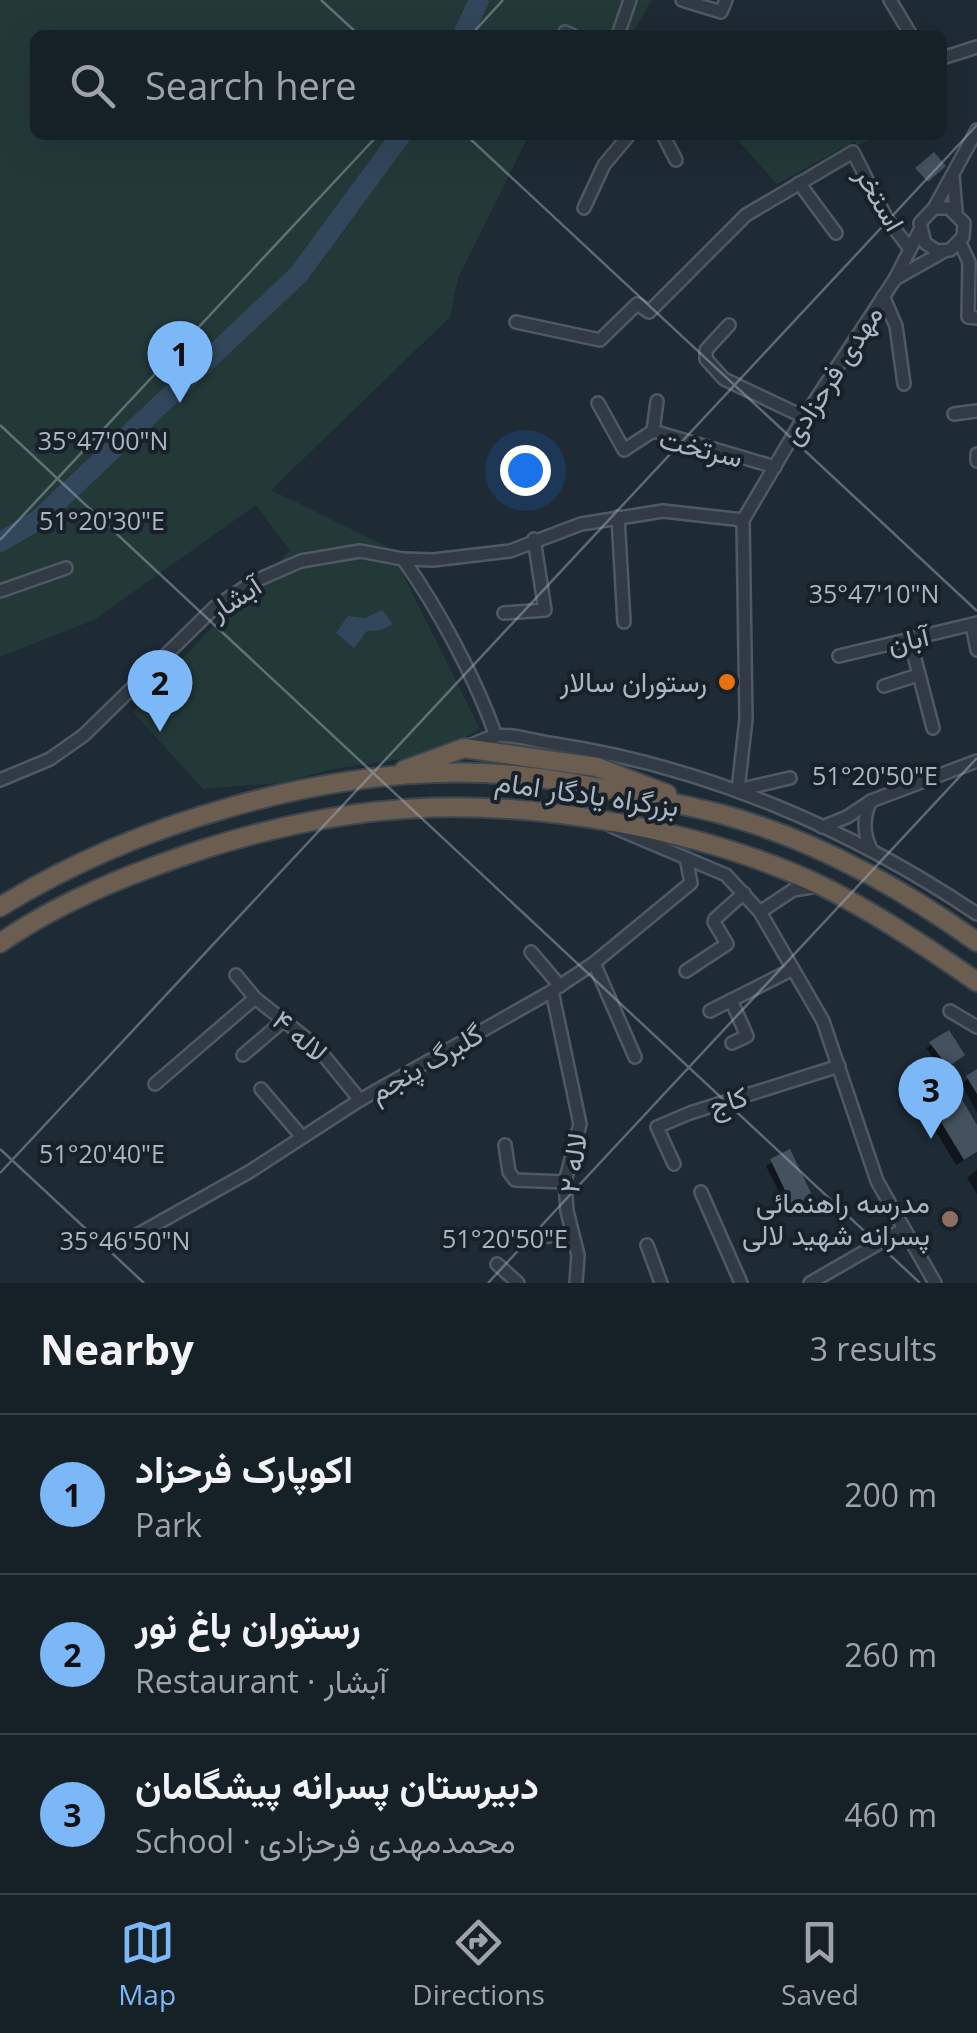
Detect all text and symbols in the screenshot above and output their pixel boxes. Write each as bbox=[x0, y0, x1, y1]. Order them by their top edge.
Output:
search box bbox=[30, 30, 947, 140]
icon: search bbox=[65, 58, 120, 113]
text: Search here bbox=[145, 59, 357, 111]
street label: استخر bbox=[847, 158, 914, 238]
street label: مهدی فرحزادی bbox=[772, 297, 891, 452]
pin: 1 bbox=[148, 320, 212, 403]
street label: سرتخت bbox=[656, 418, 747, 476]
text: 35°47'00"N bbox=[38, 423, 168, 457]
your location bbox=[500, 445, 551, 496]
text: 51°20'30"E bbox=[39, 503, 165, 537]
street label: آبشار bbox=[200, 565, 270, 629]
text: 35°47'10"N bbox=[809, 576, 939, 610]
street label: آبان bbox=[884, 615, 934, 662]
pin: 2 bbox=[128, 650, 192, 732]
place label: رستوران سالار bbox=[559, 662, 707, 700]
marker: رستوران سالار bbox=[716, 671, 738, 693]
text: 51°20'50"E bbox=[812, 758, 938, 792]
street label: بزرگراه یادگار امام bbox=[493, 761, 681, 826]
street label: لاله ۴ bbox=[265, 1001, 336, 1070]
street label: گلبرگ پنجم bbox=[361, 1014, 490, 1111]
pin: 3 bbox=[898, 1056, 964, 1139]
street label: کاج bbox=[704, 1076, 752, 1125]
street label: لاله ۲ bbox=[549, 1130, 595, 1195]
text: 51°20'40"E bbox=[39, 1136, 165, 1170]
place label: مدرسه راهنمائی پسرانه شهید لالی bbox=[742, 1183, 930, 1254]
marker: مدرسه راهنمائی پسرانه شهید لالی bbox=[939, 1208, 961, 1230]
text: 51°20'50"E bbox=[442, 1221, 568, 1255]
text: 35°46'50"N bbox=[60, 1223, 190, 1257]
text: Nearby bbox=[40, 1320, 194, 1377]
text: 3 results bbox=[810, 1327, 937, 1370]
text: اکوپارک فرحزاد bbox=[135, 1442, 353, 1494]
text: 1 bbox=[63, 1473, 82, 1516]
text: 200 m bbox=[844, 1473, 937, 1516]
text: Park bbox=[135, 1503, 202, 1546]
text: رستوران باغ نور bbox=[135, 1598, 361, 1650]
text: 2 bbox=[63, 1633, 82, 1676]
text: 260 m bbox=[844, 1633, 937, 1676]
text: Restaurant · آبشار bbox=[135, 1659, 387, 1702]
text: دبیرستان پسرانه پیشگامان bbox=[135, 1758, 539, 1810]
text: 3 bbox=[63, 1793, 82, 1836]
text: 460 m bbox=[844, 1793, 937, 1836]
text: School · محمدمهدی فرحزادی bbox=[135, 1819, 516, 1862]
tab: Map bbox=[118, 1915, 176, 2013]
tab: Directions bbox=[412, 1915, 545, 2013]
tab: Saved bbox=[781, 1915, 859, 2013]

